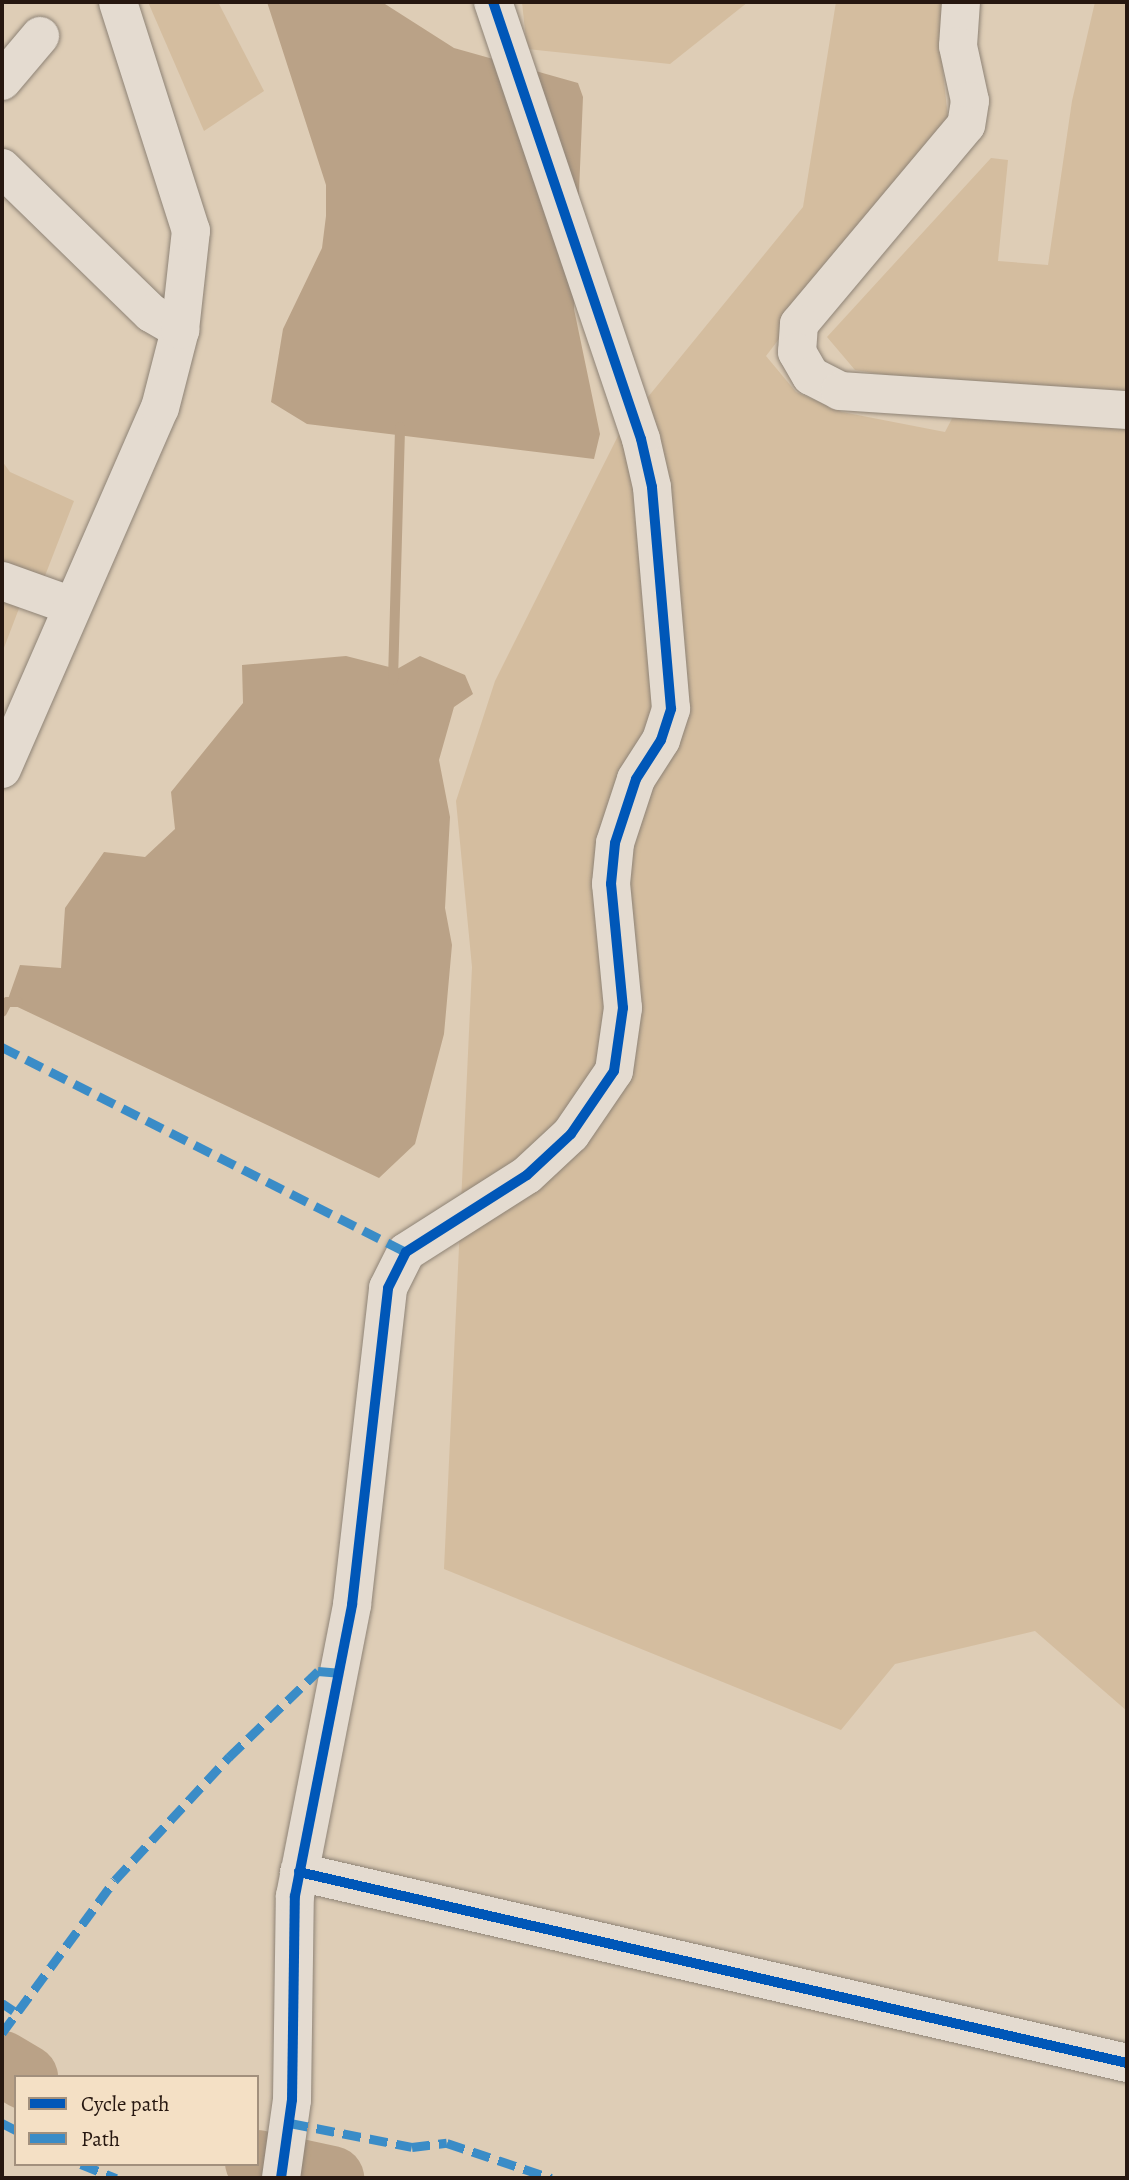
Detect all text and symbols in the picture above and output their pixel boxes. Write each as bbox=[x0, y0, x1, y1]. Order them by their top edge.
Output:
legend bbox=[14, 2075, 259, 2166]
text: Cycle path bbox=[81, 2090, 170, 2118]
text: Path bbox=[81, 2125, 120, 2153]

